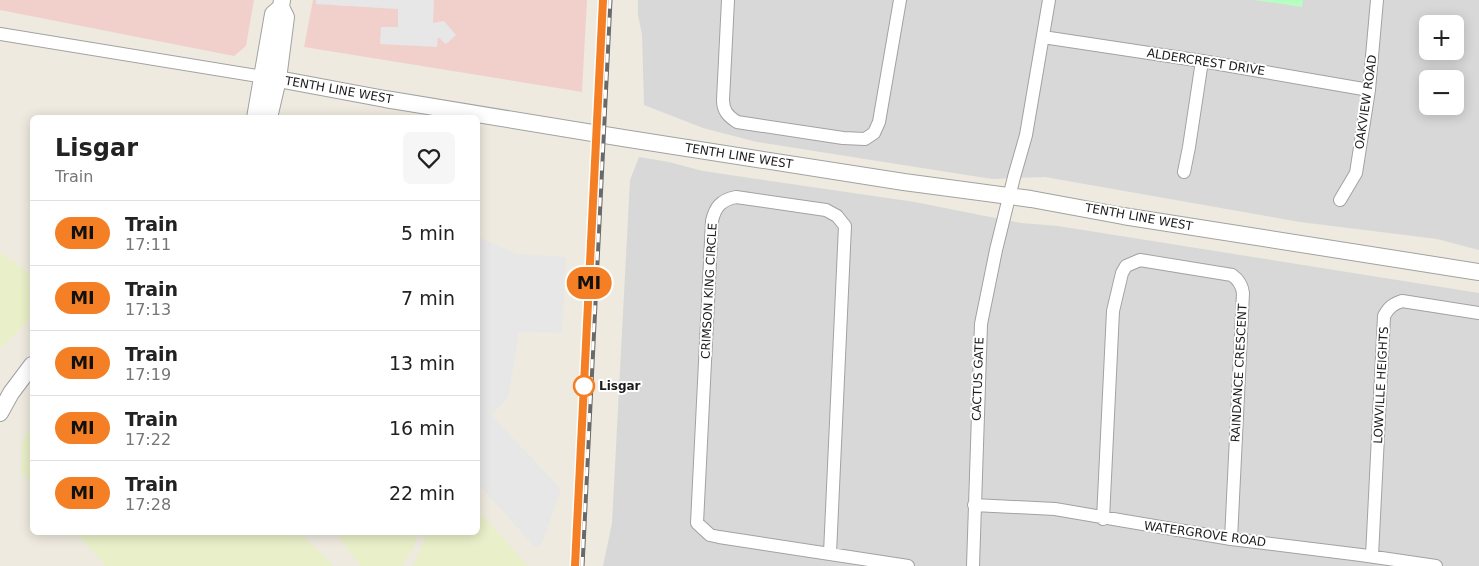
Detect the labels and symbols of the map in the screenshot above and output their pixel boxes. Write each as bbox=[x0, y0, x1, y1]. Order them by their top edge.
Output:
street label: ALDERCREST DRIVE bbox=[1146, 46, 1266, 78]
street label: OAKVIEW ROAD bbox=[1352, 54, 1380, 150]
street label: TENTH LINE WEST bbox=[283, 73, 395, 106]
street label: TENTH LINE WEST bbox=[683, 140, 795, 172]
street label: TENTH LINE WEST bbox=[1083, 200, 1195, 233]
street label: CRIMSON KING CIRCLE bbox=[698, 223, 720, 359]
line badge: MI bbox=[566, 267, 612, 299]
street label: RAINDANCE CRESCENT bbox=[1228, 303, 1250, 443]
street label: LOWVILLE HEIGHTS bbox=[1371, 326, 1391, 444]
street label: CACTUS GATE bbox=[970, 337, 986, 421]
marker: Lisgar bbox=[573, 375, 595, 397]
place label: Lisgar bbox=[599, 379, 641, 393]
street label: WATERGROVE ROAD bbox=[1143, 518, 1267, 550]

